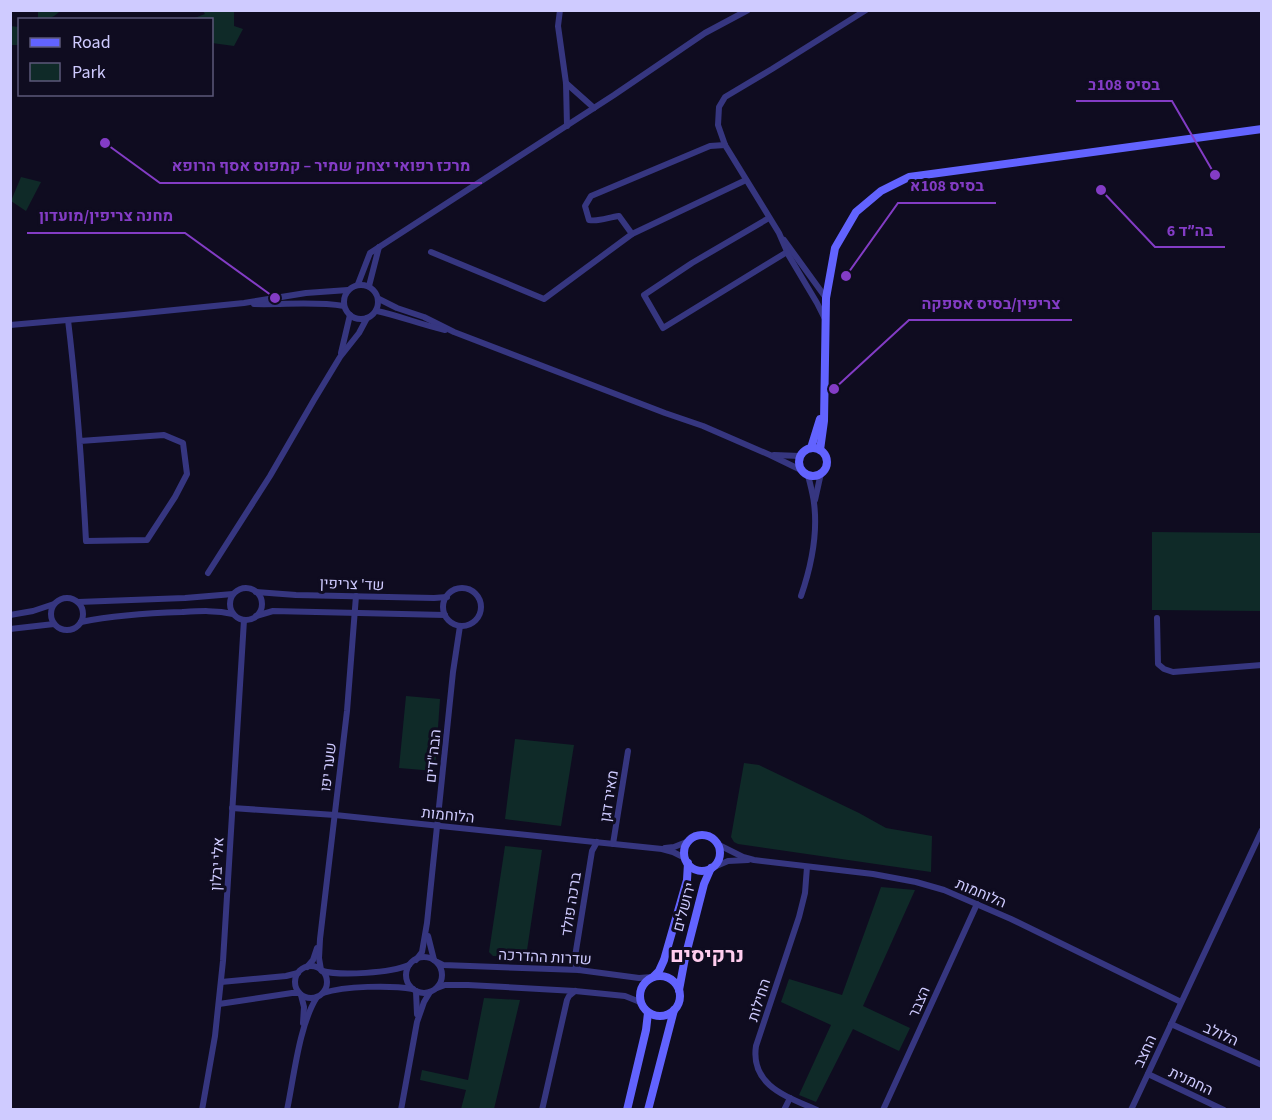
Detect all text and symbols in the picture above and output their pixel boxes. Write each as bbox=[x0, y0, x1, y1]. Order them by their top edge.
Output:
legend bbox=[18, 18, 213, 96]
text: Road bbox=[72, 30, 111, 55]
text: Park bbox=[72, 60, 106, 85]
callout: בסיס 108ב bbox=[1076, 67, 1172, 101]
text: בסיס 108ב bbox=[1088, 74, 1160, 96]
callout: מרכז רפואי יצחק שמיר – קמפוס אסף הרופא bbox=[160, 149, 482, 183]
text: מרכז רפואי יצחק שמיר – קמפוס אסף הרופא bbox=[172, 155, 470, 177]
callout: בסיס 108א bbox=[898, 169, 996, 203]
text: בסיס 108א bbox=[910, 175, 984, 197]
callout: מחנה צריפין/מועדון bbox=[27, 199, 185, 233]
text: מחנה צריפין/מועדון bbox=[39, 205, 173, 227]
callout: בה״ד 6 bbox=[1155, 213, 1225, 247]
text: בה״ד 6 bbox=[1167, 220, 1213, 242]
callout: צריפין/בסיס אספקה bbox=[909, 286, 1072, 320]
text: צריפין/בסיס אספקה bbox=[921, 293, 1061, 315]
street label: שד' צריפין bbox=[319, 573, 385, 596]
street label: הבה"דים bbox=[420, 728, 447, 784]
street label: שער יפו bbox=[315, 741, 342, 793]
street label: מאיר דגן bbox=[595, 769, 624, 823]
street label: הלוחמות bbox=[420, 802, 476, 829]
street label: אלי יבלון bbox=[206, 837, 229, 891]
street label: ברכה פולד bbox=[556, 870, 587, 938]
street label: הלוחמות bbox=[952, 873, 1009, 914]
street label: ירושלים bbox=[668, 880, 701, 934]
district label: נרקיסים bbox=[670, 940, 744, 970]
street label: שדרות ההדרכה bbox=[498, 945, 592, 970]
street label: החילות bbox=[743, 976, 776, 1024]
street label: הצבר bbox=[903, 983, 936, 1021]
street label: הלולב bbox=[1200, 1017, 1242, 1051]
street label: החצב bbox=[1129, 1031, 1162, 1071]
street label: החמנית bbox=[1165, 1062, 1216, 1101]

